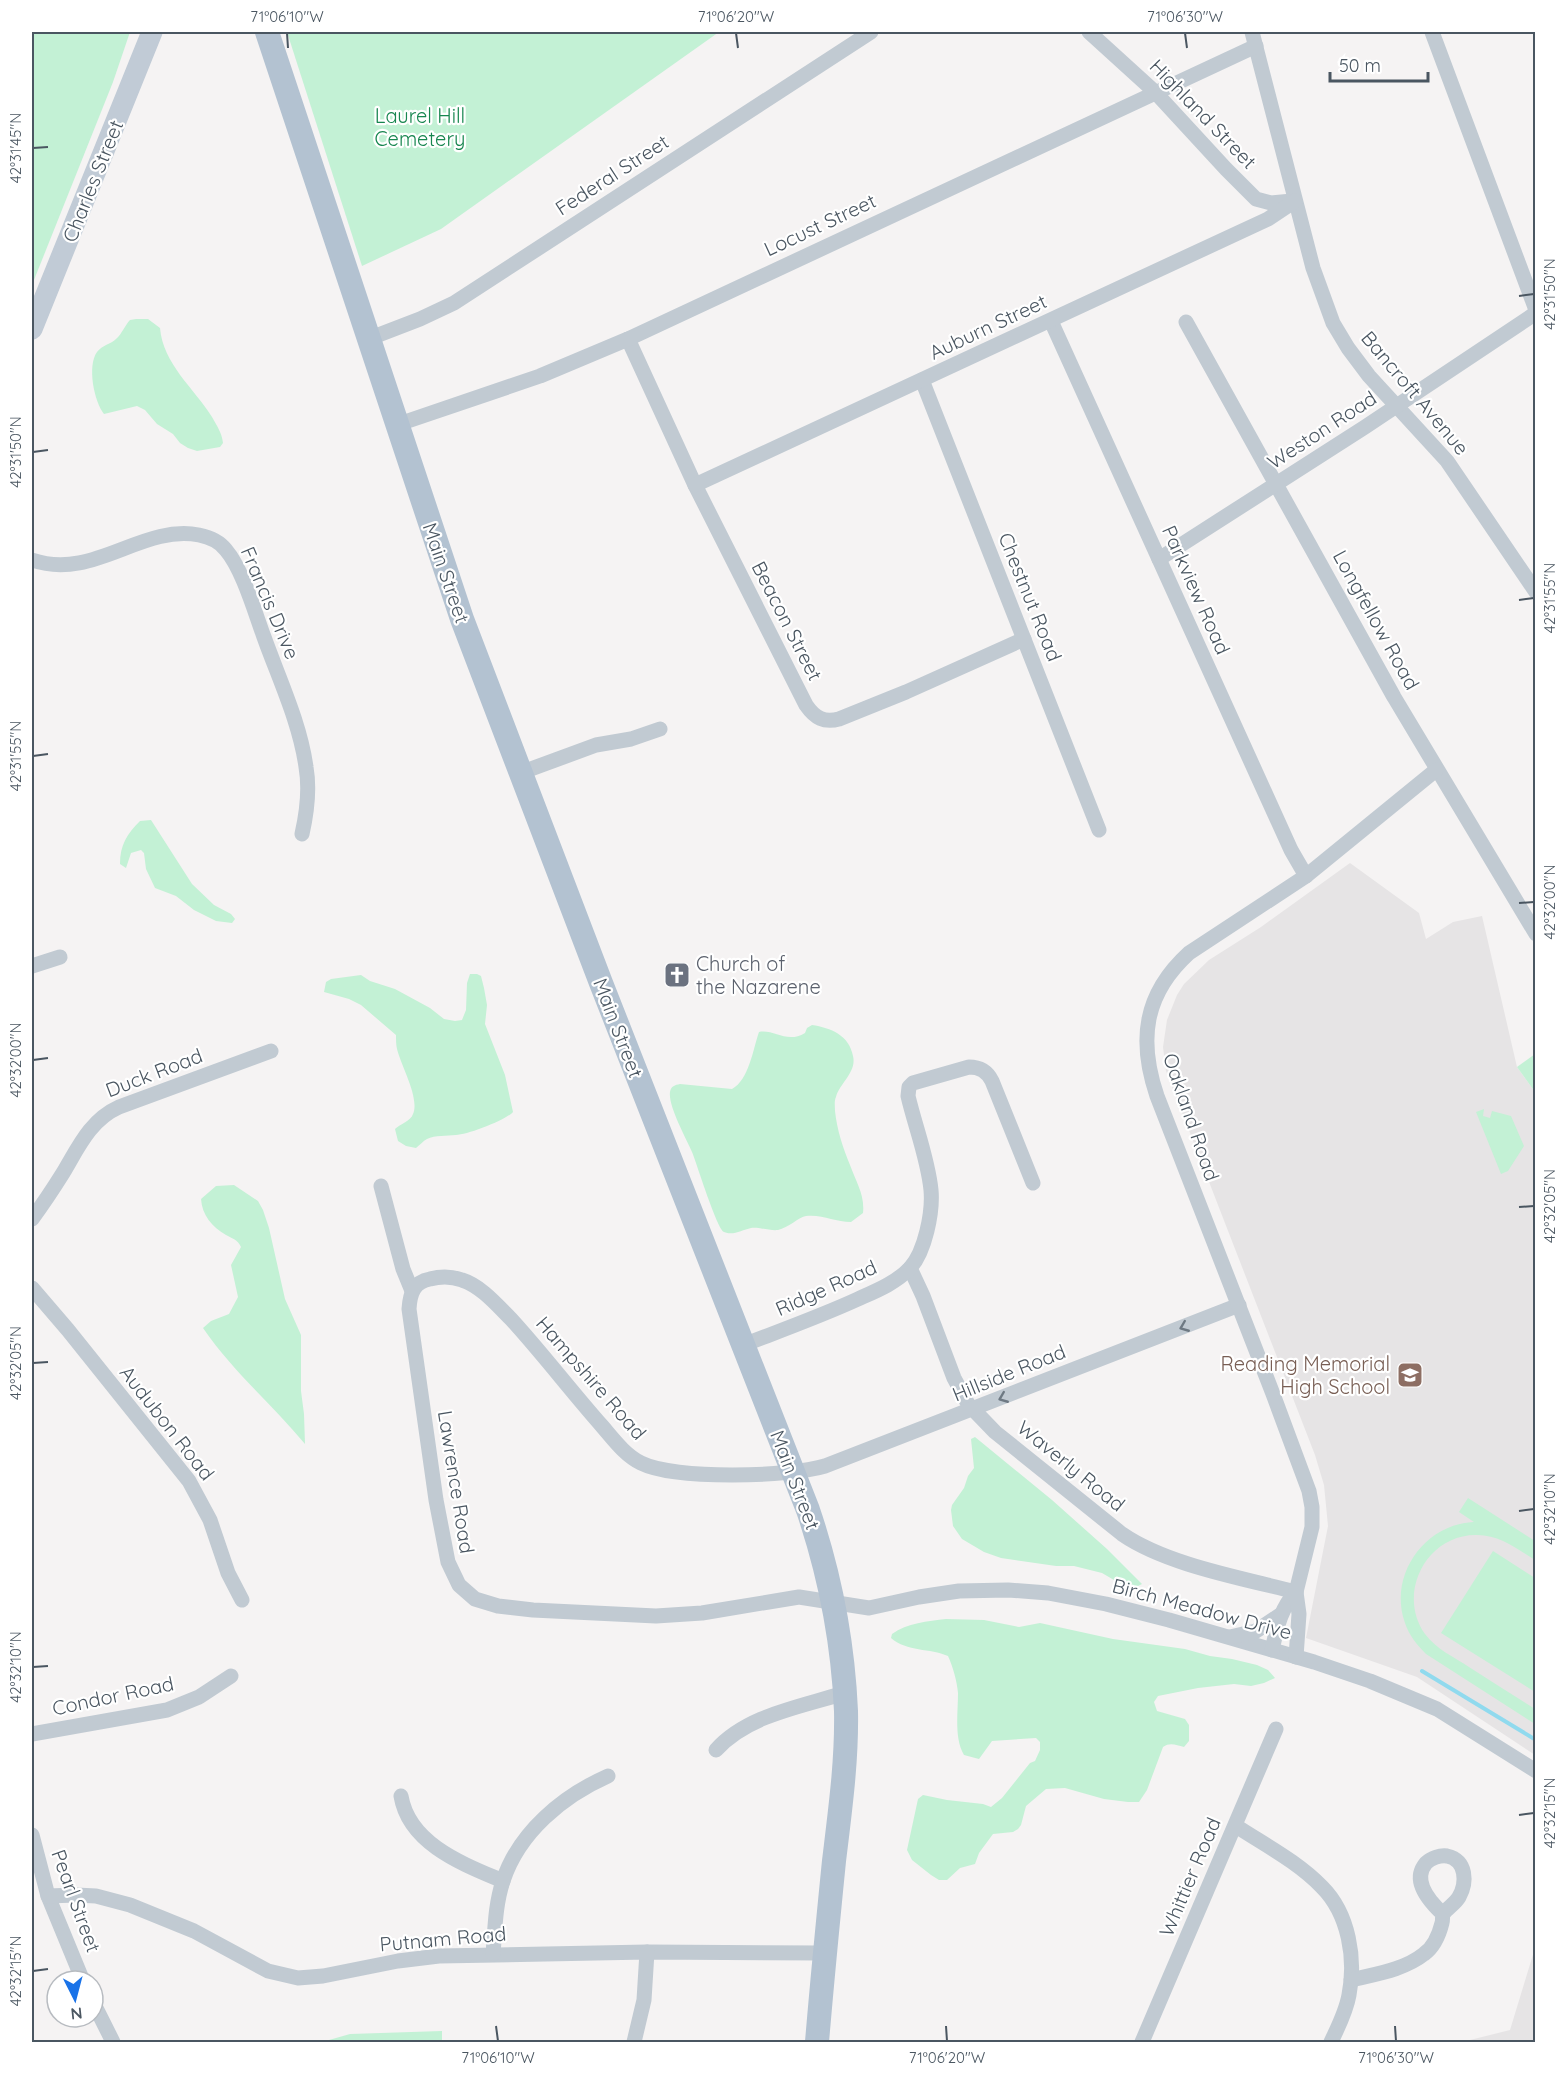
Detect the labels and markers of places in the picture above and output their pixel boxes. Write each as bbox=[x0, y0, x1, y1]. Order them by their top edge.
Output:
place label: Church of the Nazarene bbox=[696, 951, 821, 999]
church icon: Church of the Nazarene bbox=[662, 960, 692, 990]
place label: Reading Memorial High School bbox=[1220, 1351, 1390, 1399]
school or university icon: Reading Memorial High School bbox=[1395, 1360, 1425, 1390]

